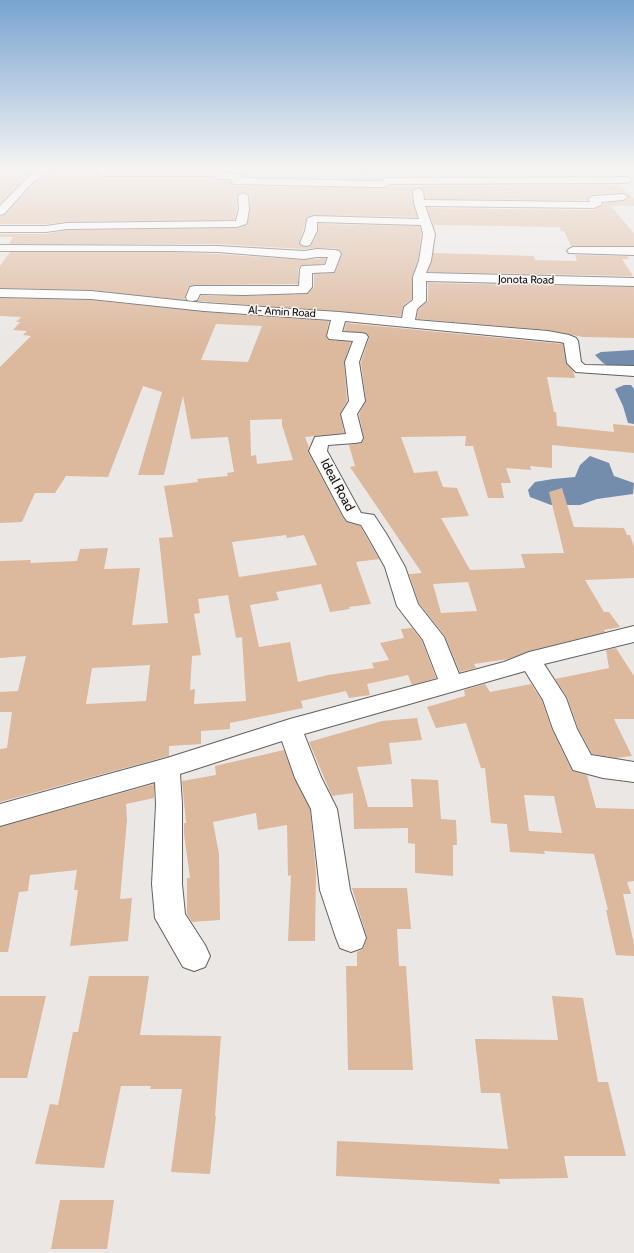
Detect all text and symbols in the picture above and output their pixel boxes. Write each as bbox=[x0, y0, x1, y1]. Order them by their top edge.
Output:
street label: Jonota Road bbox=[498, 273, 554, 287]
street label: Al- Amin Road bbox=[248, 304, 316, 320]
street label: Ideal Road bbox=[317, 456, 357, 514]

